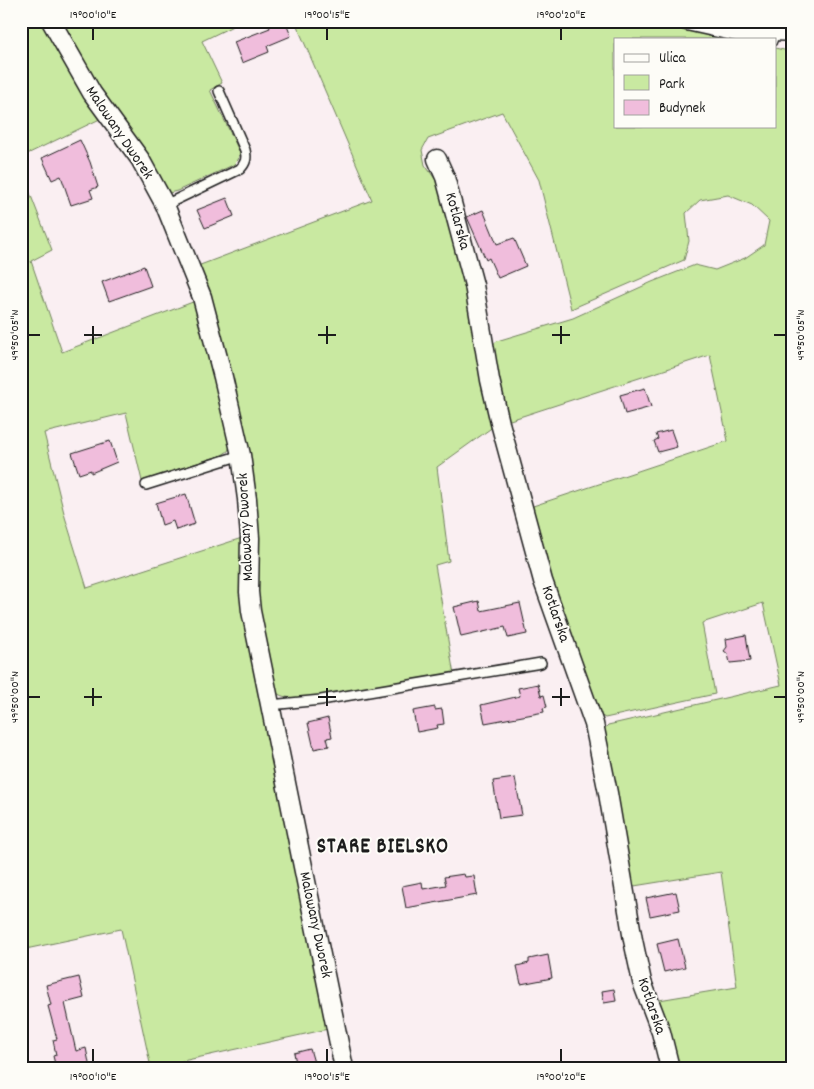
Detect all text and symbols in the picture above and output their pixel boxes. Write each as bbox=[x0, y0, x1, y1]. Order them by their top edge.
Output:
text: 19°00'10"E bbox=[70, 7, 117, 24]
text: 19°00'15"E bbox=[304, 7, 350, 24]
text: 19°00'20"E bbox=[537, 7, 586, 24]
legend bbox=[614, 38, 776, 128]
text: Ulica bbox=[659, 48, 687, 70]
text: Park bbox=[659, 74, 685, 96]
street label: Malowany Dworek bbox=[79, 82, 159, 184]
text: Budynek bbox=[659, 98, 705, 120]
street label: Kotlarska bbox=[438, 190, 476, 253]
text: 49°50'05"N bbox=[7, 309, 24, 361]
text: 49°50'05"N bbox=[793, 309, 810, 361]
street label: Malowany Dworek bbox=[232, 472, 260, 582]
street label: Kotlarska bbox=[535, 583, 576, 646]
text: 49°50'00"N bbox=[7, 671, 24, 723]
text: 49°50'00"N bbox=[793, 671, 810, 723]
district label: STARE BIELSKO bbox=[317, 833, 449, 863]
street label: Malowany Dworek bbox=[292, 870, 338, 980]
street label: Kotlarska bbox=[631, 975, 672, 1038]
text: 19°00'10"E bbox=[70, 1069, 117, 1086]
text: 19°00'15"E bbox=[304, 1069, 350, 1086]
text: 19°00'20"E bbox=[537, 1069, 586, 1086]

